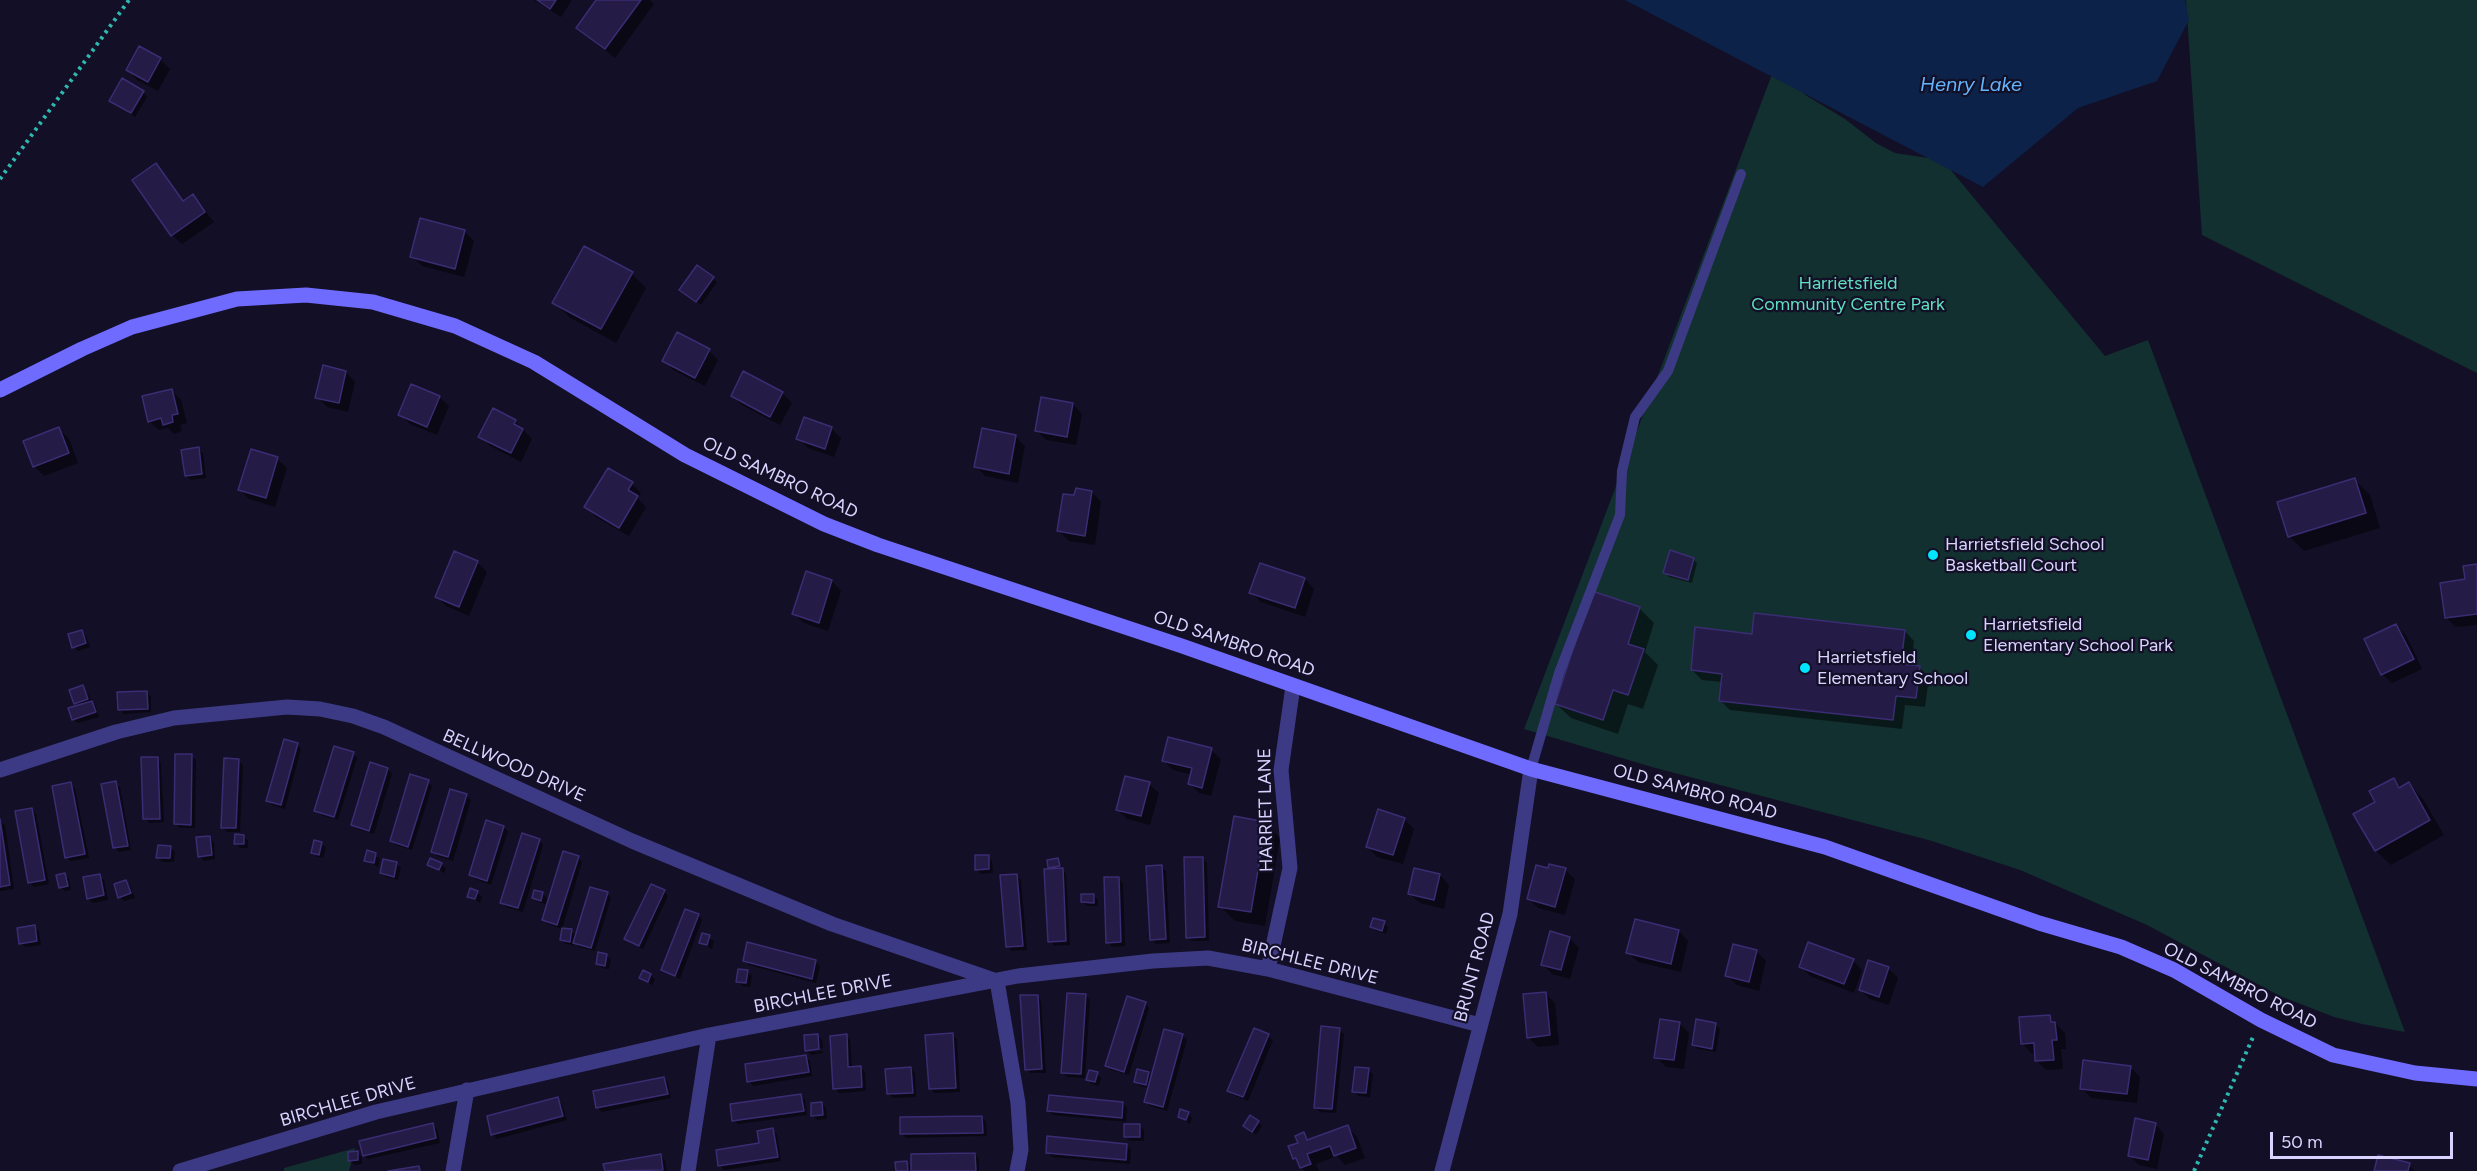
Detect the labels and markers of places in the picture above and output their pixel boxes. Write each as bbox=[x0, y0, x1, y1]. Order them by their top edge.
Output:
place label: Harrietsfield School Basketball Court bbox=[1945, 534, 2104, 576]
marker: Harrietsfield School Basketball Court bbox=[1926, 548, 1940, 562]
place label: Harrietsfield Elementary School Park bbox=[1983, 614, 2173, 656]
marker: Harrietsfield Elementary School Park bbox=[1964, 628, 1978, 642]
place label: Harrietsfield Elementary School bbox=[1817, 647, 1968, 690]
marker: Harrietsfield Elementary School bbox=[1798, 661, 1812, 675]

